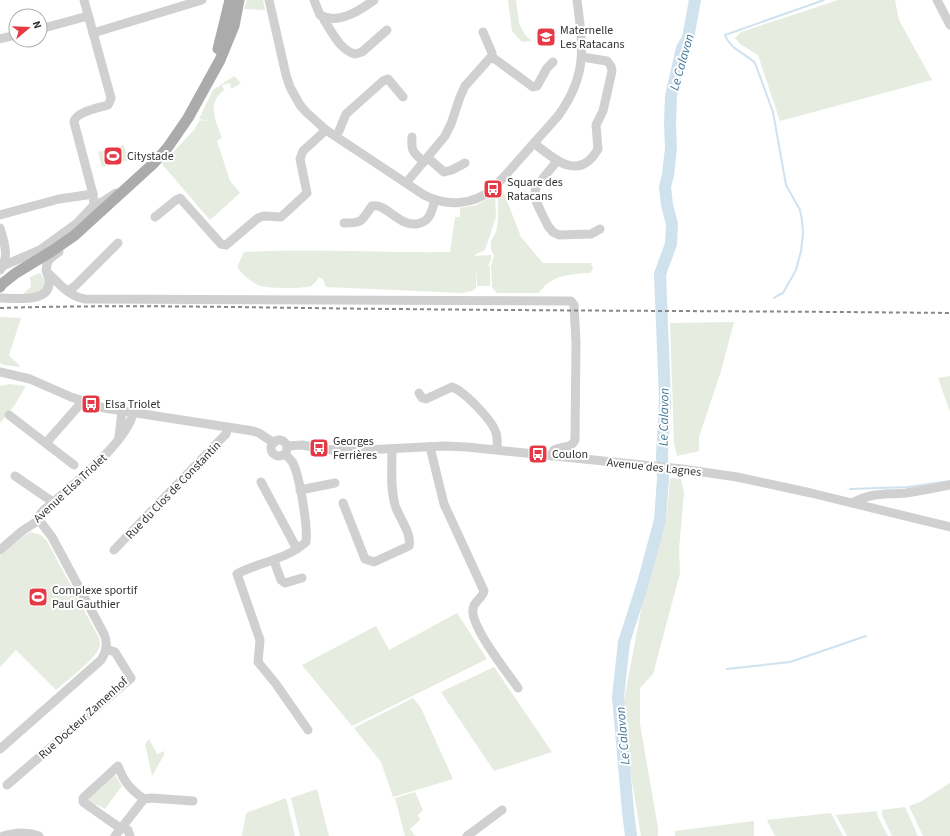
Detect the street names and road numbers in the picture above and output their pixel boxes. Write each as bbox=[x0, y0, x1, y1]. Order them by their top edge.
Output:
street label: Rue du Clos de Constantin bbox=[122, 437, 225, 543]
street label: Avenue Elsa Triolet bbox=[30, 450, 111, 527]
street label: Avenue des Lagnes bbox=[606, 454, 702, 481]
street label: Rue Docteur Zamenhof bbox=[35, 673, 132, 763]

